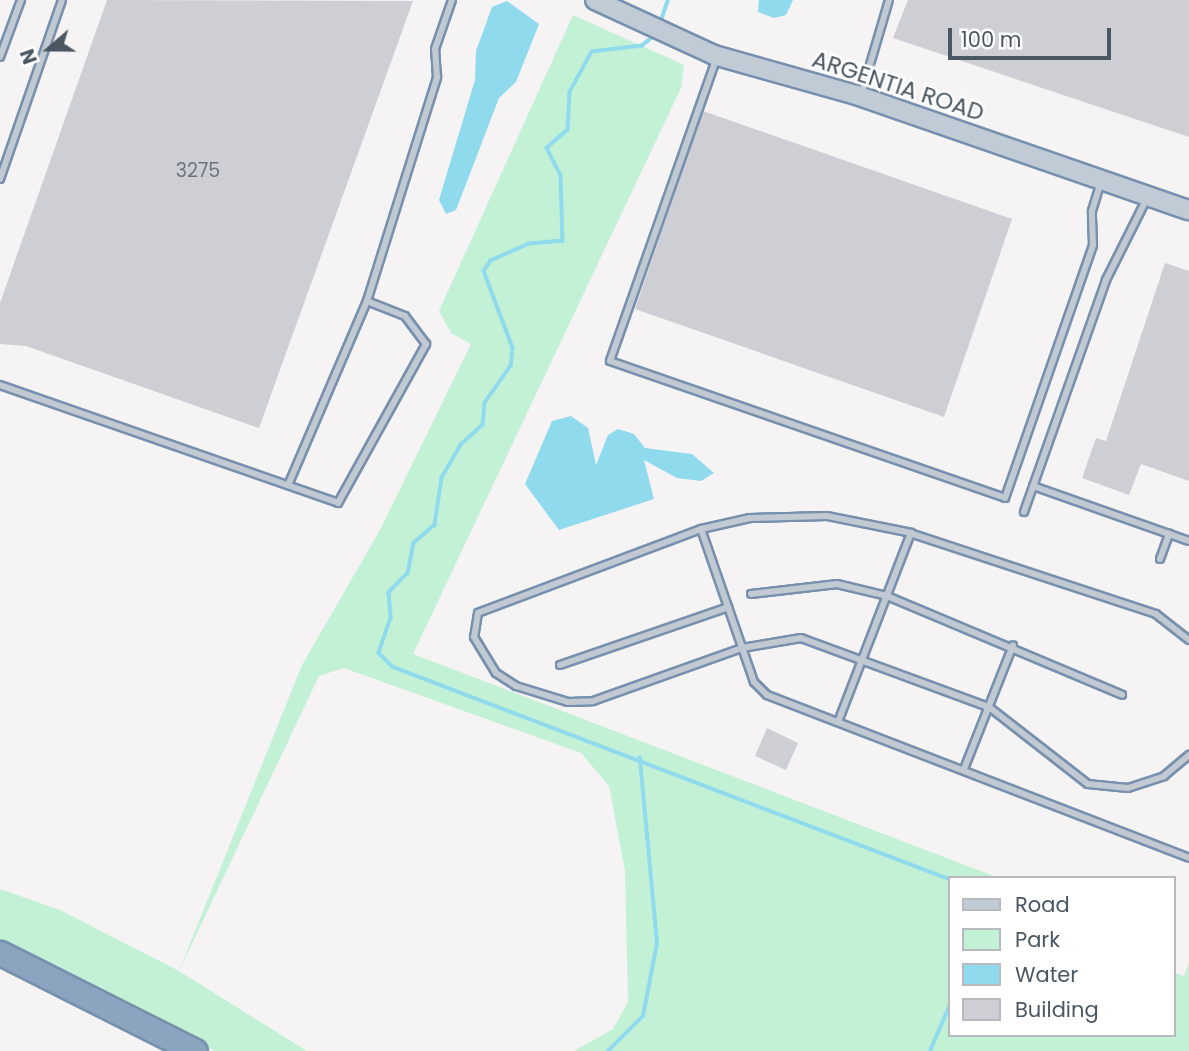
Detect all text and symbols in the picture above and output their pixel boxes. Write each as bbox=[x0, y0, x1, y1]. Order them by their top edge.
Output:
north arrow bbox=[14, 14, 84, 84]
scale bar bbox=[951, 14, 1114, 58]
text: 100 m bbox=[961, 25, 1021, 54]
text: N bbox=[14, 45, 44, 68]
street label: ARGENTIA ROAD bbox=[809, 45, 987, 127]
house number: 3275 bbox=[176, 160, 220, 182]
legend bbox=[948, 876, 1175, 1037]
text: Road bbox=[1015, 890, 1070, 919]
text: Park bbox=[1015, 925, 1060, 954]
text: Water bbox=[1015, 960, 1078, 989]
text: Building bbox=[1015, 995, 1099, 1024]

